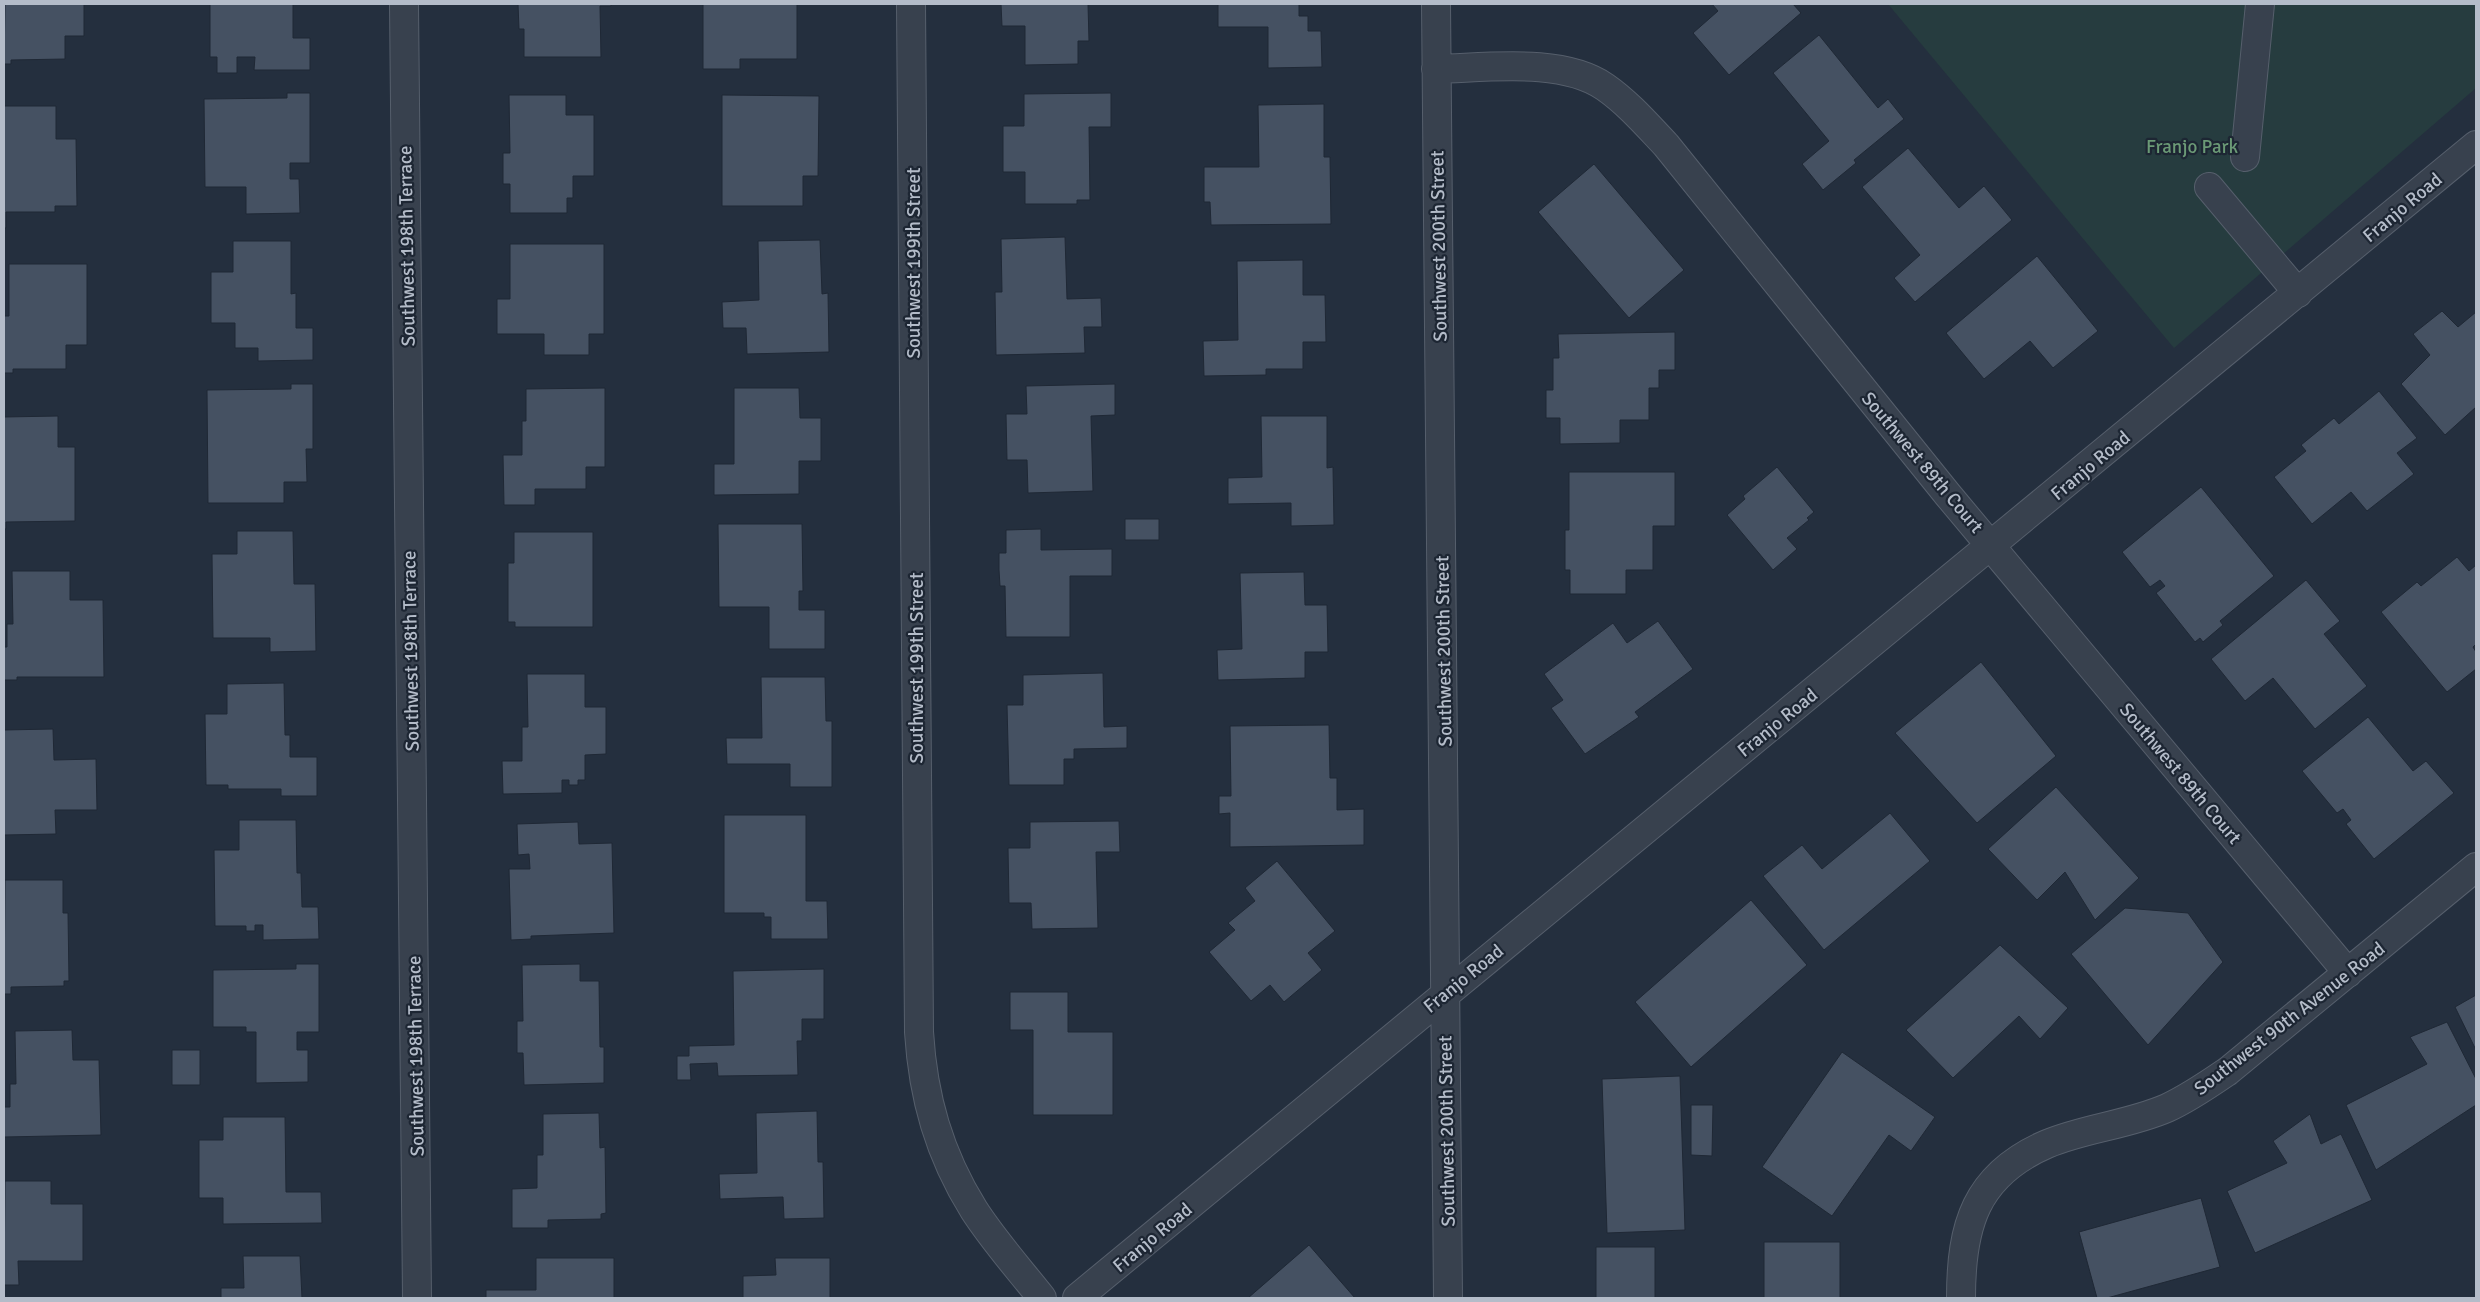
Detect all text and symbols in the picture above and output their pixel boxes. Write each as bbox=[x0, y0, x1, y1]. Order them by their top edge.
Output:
park label: Franjo Park bbox=[2146, 135, 2239, 159]
street label: Southwest 198th Terrace bbox=[393, 145, 421, 347]
street label: Southwest 200th Street bbox=[1425, 150, 1453, 342]
street label: Southwest 199th Street bbox=[902, 167, 926, 359]
street label: Franjo Road bbox=[2358, 168, 2447, 248]
street label: Southwest 89th Court bbox=[1856, 387, 1989, 538]
street label: Franjo Road bbox=[2046, 426, 2135, 506]
street label: Southwest 198th Terrace bbox=[397, 550, 425, 752]
street label: Southwest 200th Street bbox=[1430, 555, 1458, 747]
street label: Southwest 199th Street bbox=[905, 572, 929, 764]
street label: Franjo Road bbox=[1733, 683, 1823, 762]
street label: Southwest 89th Court bbox=[2114, 698, 2247, 849]
street label: Southwest 90th Avenue Road bbox=[2189, 937, 2390, 1101]
street label: Franjo Road bbox=[1419, 939, 1509, 1018]
street label: Southwest 198th Terrace bbox=[402, 955, 430, 1157]
street label: Southwest 200th Street bbox=[1433, 1035, 1461, 1227]
street label: Franjo Road bbox=[1108, 1198, 1197, 1278]

